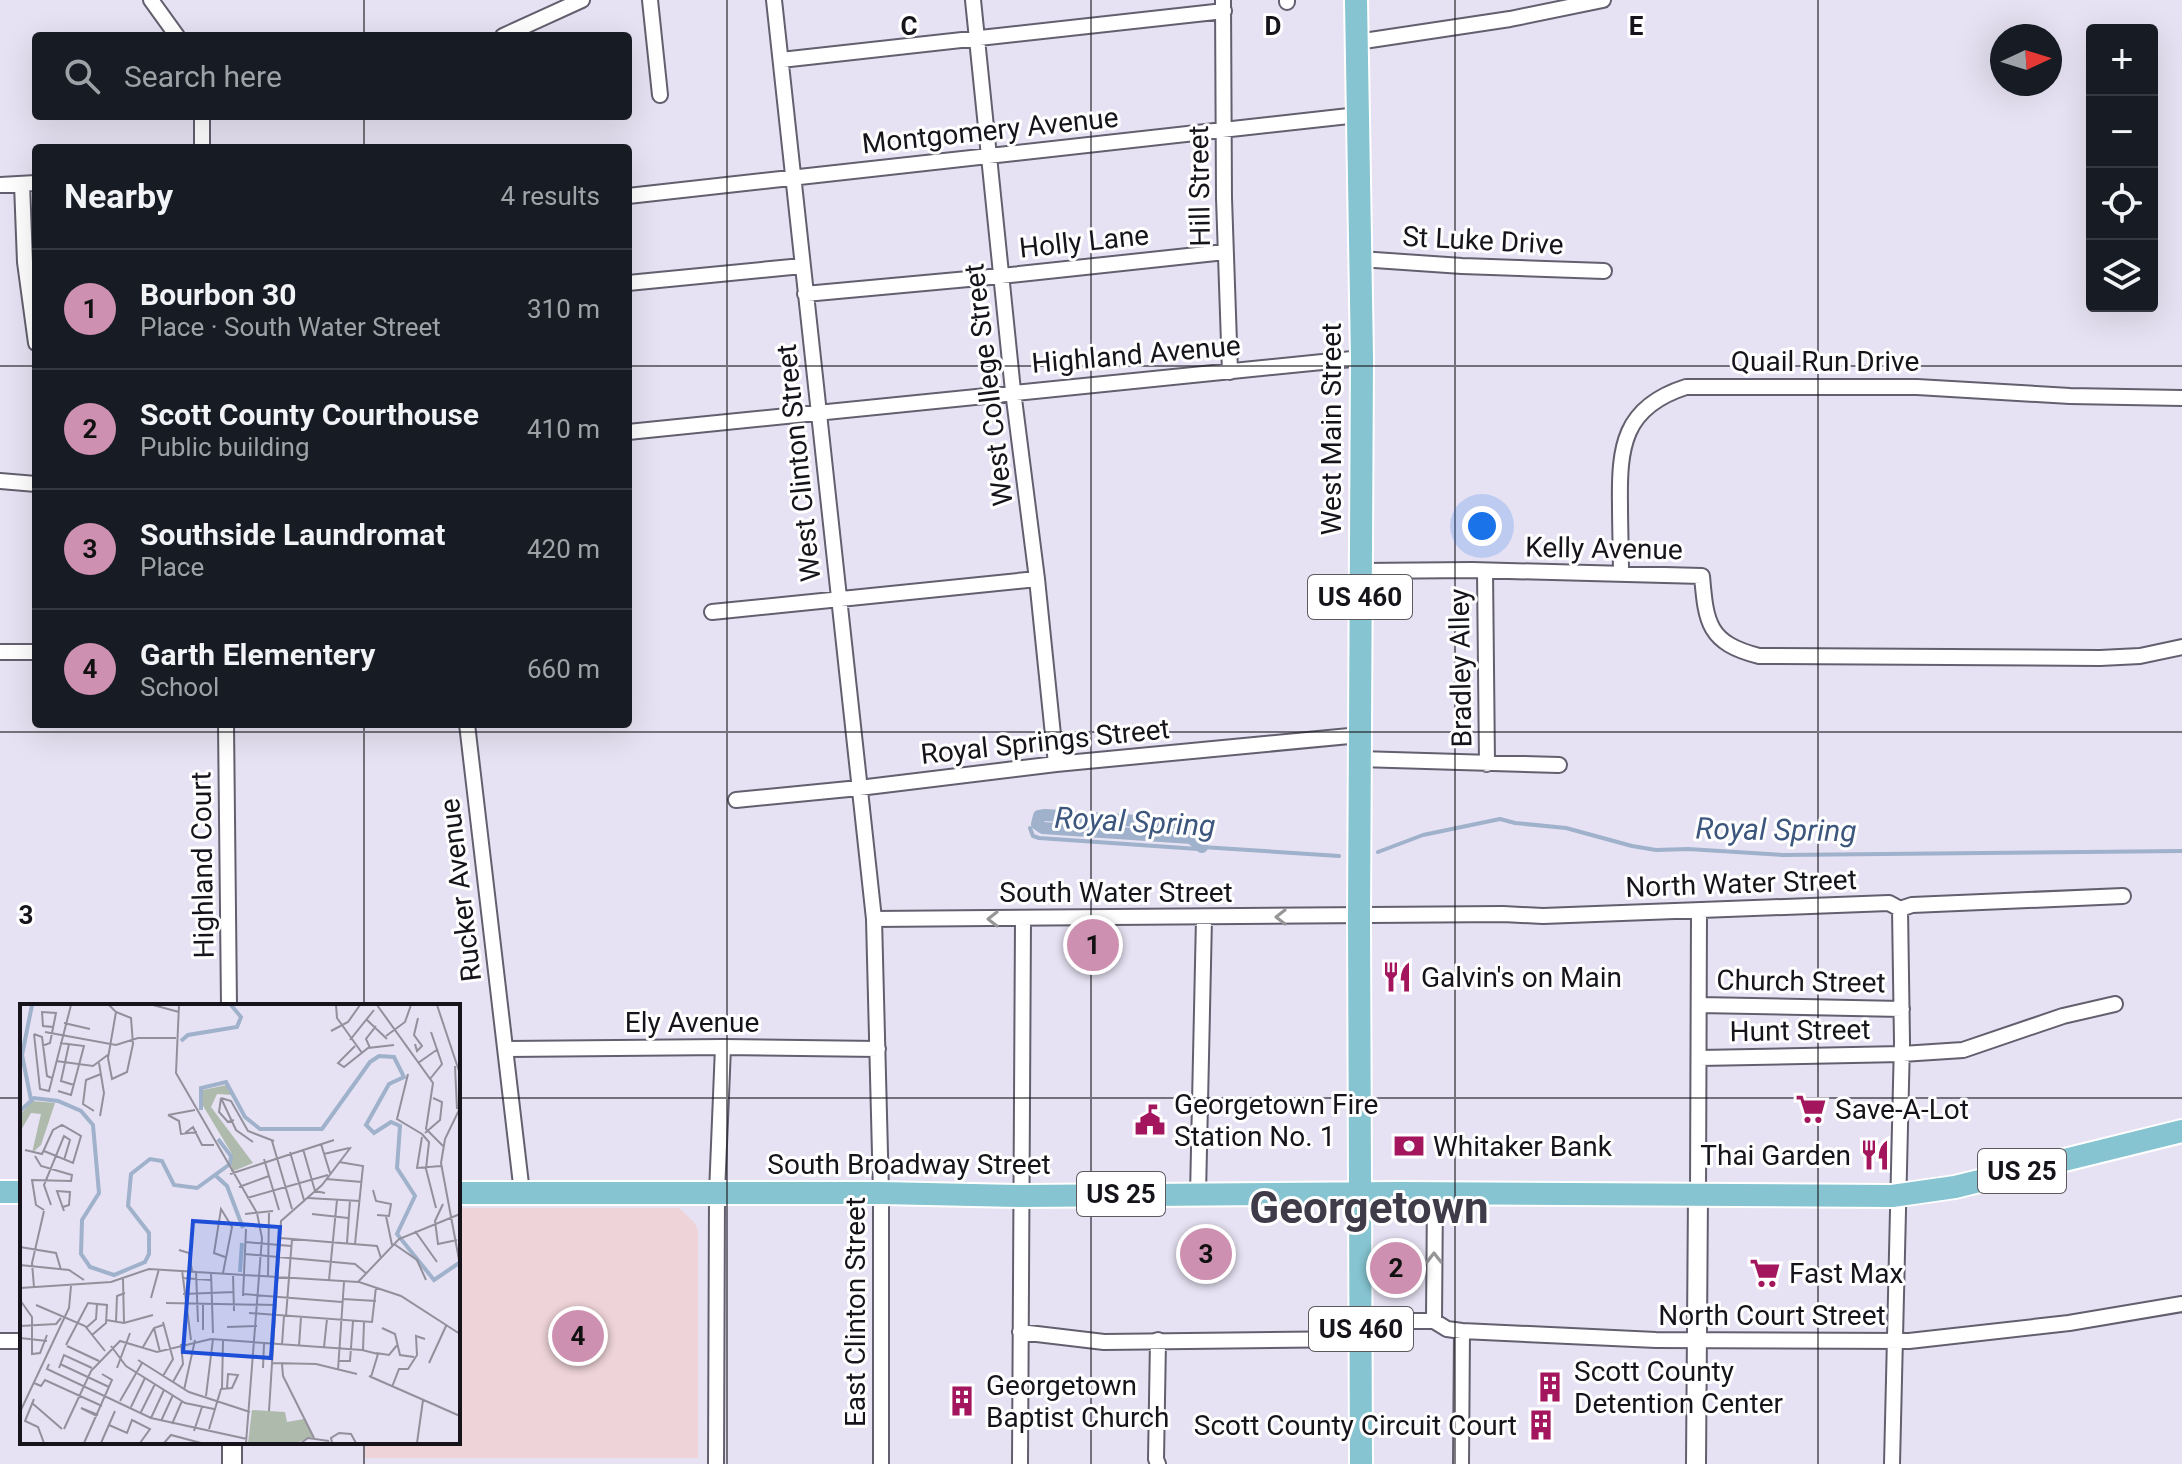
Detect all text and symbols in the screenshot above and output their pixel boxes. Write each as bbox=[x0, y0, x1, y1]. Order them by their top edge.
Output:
text: C bbox=[900, 11, 918, 41]
text: D bbox=[1265, 11, 1281, 41]
text: E bbox=[1629, 11, 1644, 41]
north arrow bbox=[1990, 24, 2062, 96]
map controls bbox=[2086, 24, 2158, 312]
button: + bbox=[2086, 24, 2158, 96]
search box bbox=[32, 32, 632, 120]
icon: search bbox=[60, 54, 104, 98]
text: Search here bbox=[124, 59, 282, 94]
button: − bbox=[2086, 96, 2158, 168]
street label: Montgomery Avenue bbox=[860, 101, 1120, 160]
street label: Hill Street bbox=[1182, 125, 1217, 247]
button: locate bbox=[2086, 168, 2158, 240]
text: Nearby bbox=[64, 176, 173, 216]
text: 4 results bbox=[501, 181, 600, 211]
street label: Holly Lane bbox=[1017, 218, 1151, 265]
street label: St Luke Drive bbox=[1402, 220, 1564, 261]
button: layers bbox=[2086, 240, 2158, 312]
street label: West College Street bbox=[957, 262, 1020, 508]
text: Bourbon 30 bbox=[140, 277, 296, 312]
text: 1 bbox=[83, 294, 97, 324]
text: 310 m bbox=[527, 294, 600, 324]
text: Place · South Water Street bbox=[140, 312, 441, 342]
street label: West Main Street bbox=[1315, 323, 1348, 535]
street label: Highland Avenue bbox=[1030, 329, 1242, 380]
street label: West Clinton Street bbox=[770, 343, 827, 583]
street label: Quail Run Drive bbox=[1731, 345, 1919, 378]
text: Scott County Courthouse bbox=[140, 397, 479, 432]
text: 2 bbox=[83, 414, 97, 444]
text: 410 m bbox=[527, 414, 600, 444]
text: Public building bbox=[140, 432, 310, 462]
your location bbox=[1462, 506, 1502, 546]
text: Southside Laundromat bbox=[140, 517, 446, 552]
street label: Kelly Avenue bbox=[1525, 531, 1683, 566]
text: 3 bbox=[83, 534, 97, 564]
text: 420 m bbox=[527, 534, 600, 564]
text: Place bbox=[140, 552, 204, 582]
road number: US 460 bbox=[1308, 575, 1412, 619]
street label: Bradley Alley bbox=[1443, 588, 1478, 748]
text: Garth Elementery bbox=[140, 637, 375, 672]
text: 4 bbox=[83, 654, 97, 684]
text: 660 m bbox=[527, 654, 600, 684]
text: School bbox=[140, 672, 219, 702]
street label: Royal Springs Street bbox=[919, 712, 1171, 771]
street label: Highland Court bbox=[184, 771, 221, 959]
street label: Rucker Avenue bbox=[433, 797, 488, 983]
water label: Royal Spring bbox=[1054, 800, 1216, 843]
water label: Royal Spring bbox=[1695, 811, 1857, 848]
street label: North Water Street bbox=[1625, 863, 1857, 904]
street label: South Water Street bbox=[999, 876, 1233, 909]
text: 3 bbox=[19, 900, 33, 930]
one-way arrow bbox=[1274, 908, 1287, 926]
one-way arrow bbox=[986, 910, 999, 928]
pin: 1 bbox=[1067, 915, 1119, 975]
restaurant icon: Galvin's on Main bbox=[1380, 960, 1414, 994]
place label: Galvin's on Main bbox=[1421, 961, 1622, 994]
street label: Church Street bbox=[1716, 964, 1886, 999]
inset map bbox=[20, 1004, 460, 1444]
street label: Ely Avenue bbox=[625, 1006, 759, 1039]
street label: Hunt Street bbox=[1729, 1013, 1871, 1048]
place label: Georgetown Fire Station No. 1 bbox=[1174, 1088, 1378, 1153]
supermarket icon: Save-A-Lot bbox=[1794, 1092, 1828, 1126]
place label: Save-A-Lot bbox=[1835, 1093, 1969, 1126]
public building icon: Georgetown Fire Station No. 1 bbox=[1133, 1103, 1167, 1137]
bank icon: Whitaker Bank bbox=[1392, 1129, 1426, 1163]
place label: Whitaker Bank bbox=[1433, 1130, 1613, 1163]
restaurant icon: Thai Garden bbox=[1858, 1138, 1892, 1172]
place label: Thai Garden bbox=[1700, 1139, 1851, 1172]
street label: South Broadway Street bbox=[767, 1148, 1051, 1181]
road number: US 25 bbox=[1978, 1149, 2066, 1193]
road number: US 25 bbox=[1077, 1172, 1165, 1216]
district label: Georgetown bbox=[1249, 1182, 1489, 1234]
street label: East Clinton Street bbox=[839, 1197, 872, 1427]
pin: 3 bbox=[1180, 1224, 1232, 1284]
pin: 2 bbox=[1370, 1238, 1422, 1298]
one-way arrow bbox=[1426, 1251, 1443, 1264]
supermarket icon: Fast Max bbox=[1748, 1256, 1782, 1290]
place label: Fast Max bbox=[1789, 1257, 1903, 1290]
street label: North Court Street bbox=[1658, 1299, 1886, 1332]
pin: 4 bbox=[552, 1306, 604, 1366]
road number: US 460 bbox=[1309, 1307, 1413, 1351]
place label: Scott County Detention Center bbox=[1574, 1355, 1784, 1420]
place label: Georgetown Baptist Church bbox=[986, 1369, 1169, 1434]
building icon: Scott County Detention Center bbox=[1533, 1370, 1567, 1404]
building icon: Georgetown Baptist Church bbox=[945, 1384, 979, 1418]
building icon: Scott County Circuit Court bbox=[1524, 1408, 1558, 1442]
place label: Scott County Circuit Court bbox=[1194, 1409, 1517, 1442]

